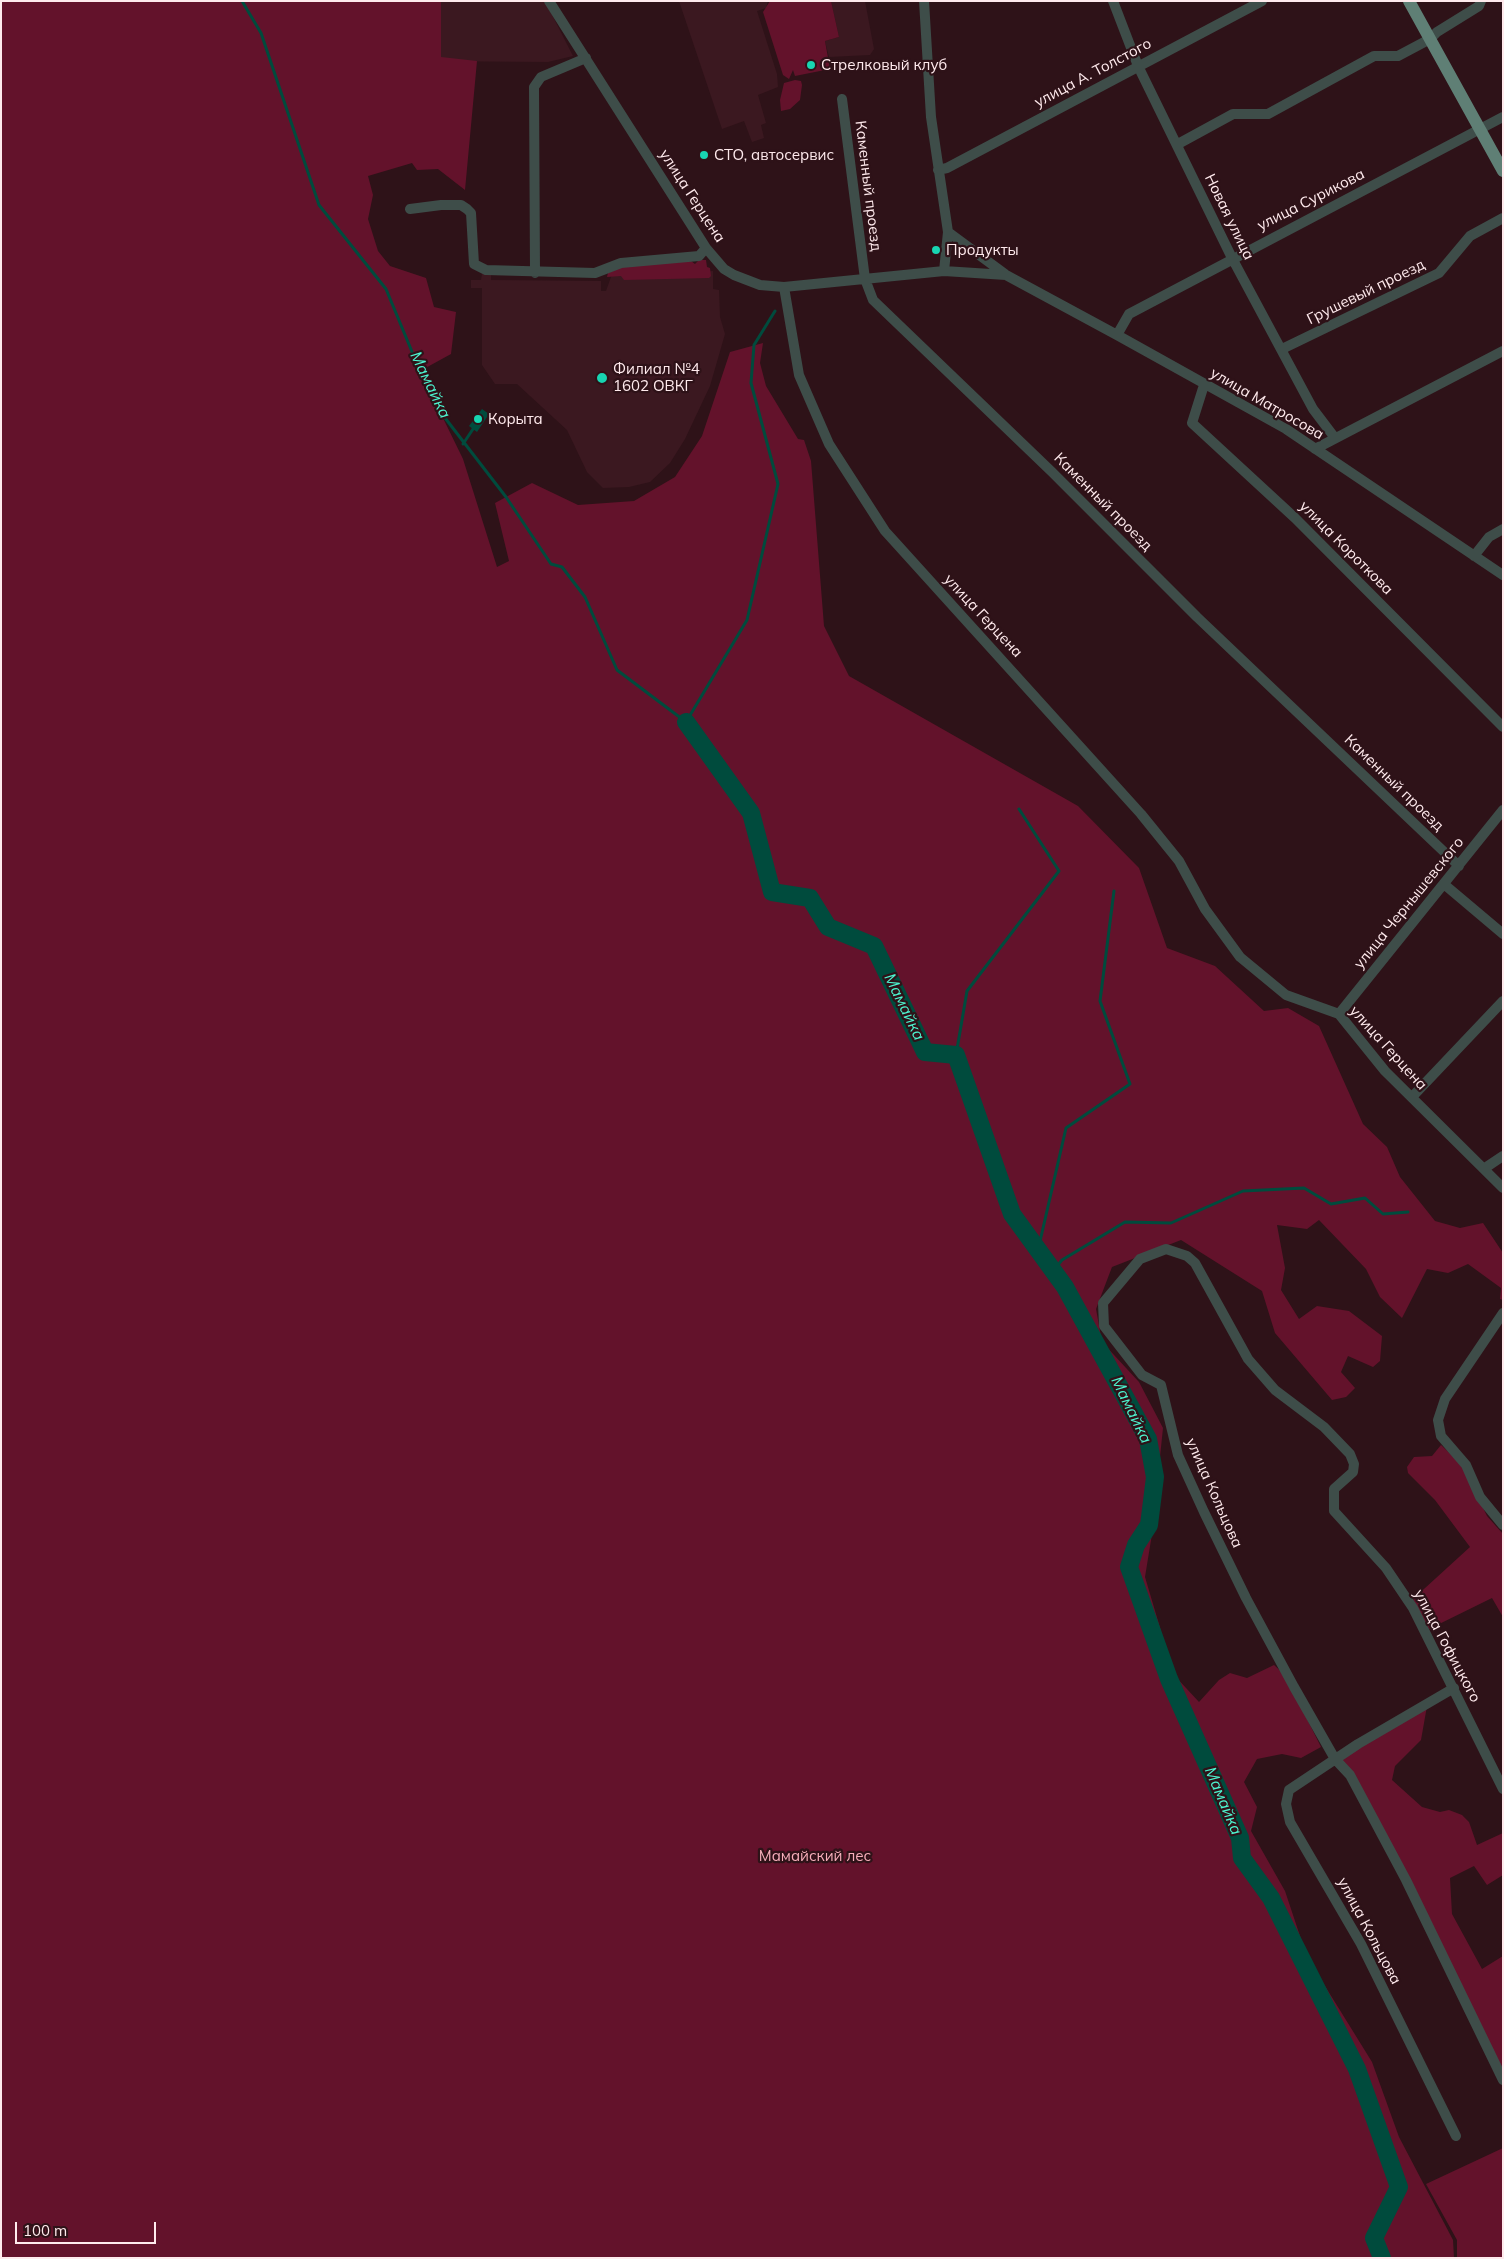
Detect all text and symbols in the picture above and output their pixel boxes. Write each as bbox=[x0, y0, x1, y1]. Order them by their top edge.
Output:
street label: улица А. Толстого bbox=[1031, 35, 1155, 111]
place label: Стрелковый клуб bbox=[821, 56, 947, 74]
marker: Стрелковый клуб bbox=[805, 59, 817, 71]
street label: Каменный проезд bbox=[851, 120, 885, 252]
street label: улица Герцена bbox=[655, 146, 729, 246]
place label: СТО, автосервис bbox=[714, 146, 834, 164]
marker: СТО, автосервис bbox=[698, 149, 710, 161]
street label: улица Сурикова bbox=[1254, 165, 1368, 235]
street label: Новая улица bbox=[1200, 171, 1258, 263]
place label: Продукты bbox=[946, 241, 1019, 259]
marker: Продукты bbox=[930, 244, 942, 256]
street label: Грушевый проезд bbox=[1304, 256, 1428, 328]
water label: Мамайка bbox=[406, 348, 454, 422]
place label: Филиал №4 1602 ОВКГ bbox=[613, 360, 700, 395]
street label: улица Матросова bbox=[1207, 364, 1327, 444]
marker: Филиал №4 1602 ОВКГ bbox=[595, 371, 609, 385]
place label: Корыта bbox=[488, 410, 543, 428]
marker: Корыта bbox=[472, 413, 484, 425]
street label: Каменный проезд bbox=[1050, 449, 1156, 555]
street label: улица Короткова bbox=[1295, 497, 1397, 599]
street label: улица Герцена bbox=[940, 571, 1026, 661]
street label: Каменный проезд bbox=[1341, 731, 1447, 835]
street label: улица Чернышевского bbox=[1350, 834, 1468, 972]
water label: Мамайка bbox=[880, 970, 928, 1044]
street label: улица Герцена bbox=[1345, 1002, 1431, 1094]
water label: Мамайка bbox=[1107, 1373, 1155, 1447]
street label: улица Кольцова bbox=[1182, 1435, 1246, 1551]
street label: улица Гофицкого bbox=[1410, 1586, 1484, 1706]
water label: Мамайка bbox=[1200, 1764, 1246, 1838]
park label: Мамайский лес bbox=[759, 1847, 871, 1865]
street label: улица Кольцова bbox=[1333, 1875, 1405, 1987]
scale bar bbox=[18, 2212, 159, 2244]
text: 100 m bbox=[23, 2221, 67, 2240]

